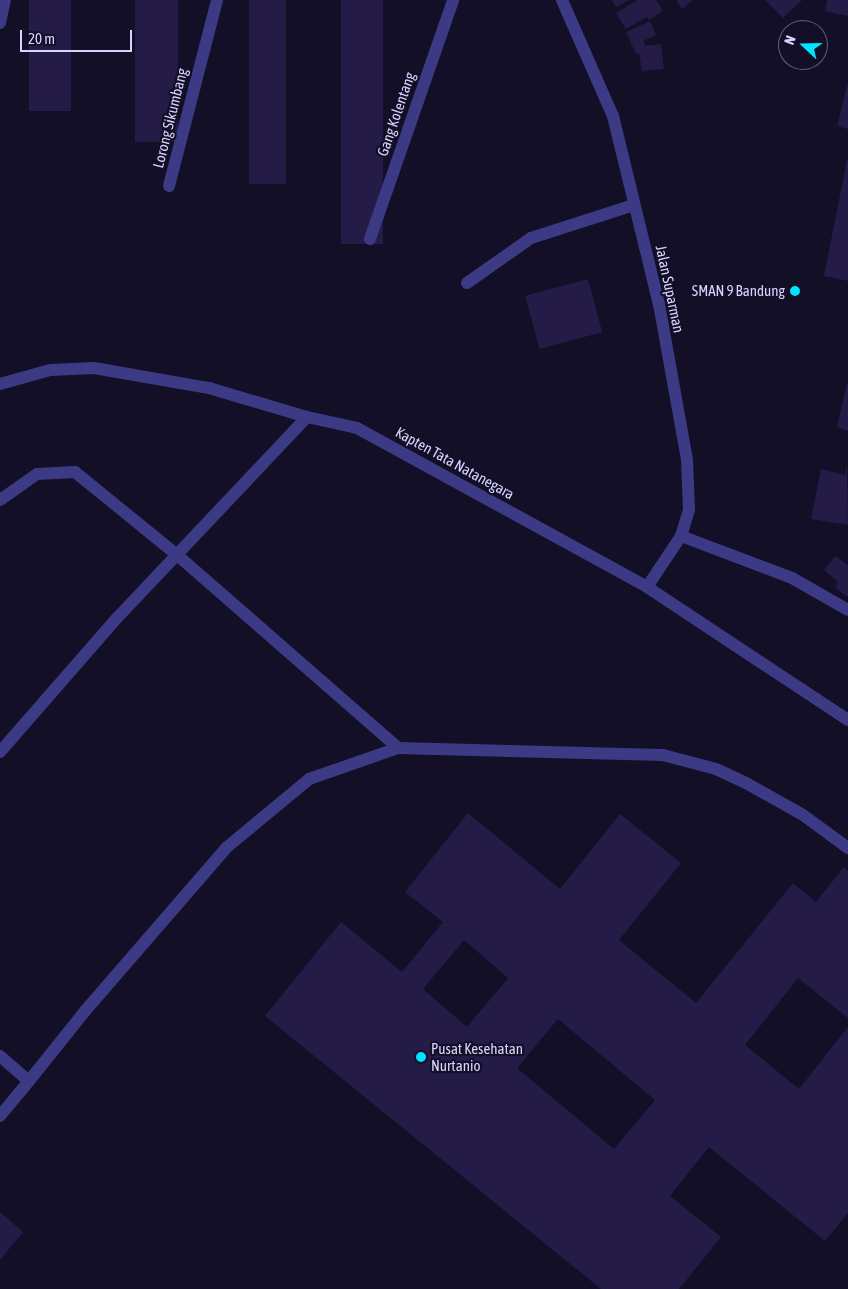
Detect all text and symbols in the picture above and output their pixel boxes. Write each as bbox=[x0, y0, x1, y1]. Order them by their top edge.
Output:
scale bar bbox=[22, 20, 135, 52]
north arrow bbox=[778, 20, 828, 70]
text: 20 m bbox=[28, 30, 55, 47]
text: N bbox=[781, 33, 799, 47]
street label: Lorong Sikumbang bbox=[149, 66, 191, 170]
street label: Gang Kolentang bbox=[373, 70, 419, 158]
street label: Jalan Suparman bbox=[652, 244, 688, 334]
place label: SMAN 9 Bandung bbox=[692, 282, 785, 300]
marker: SMAN 9 Bandung bbox=[789, 285, 801, 297]
street label: Kapten Tata Natanegara bbox=[393, 423, 517, 503]
place label: Pusat Kesehatan Nurtanio bbox=[431, 1039, 523, 1074]
marker: Pusat Kesehatan Nurtanio bbox=[415, 1051, 427, 1063]

